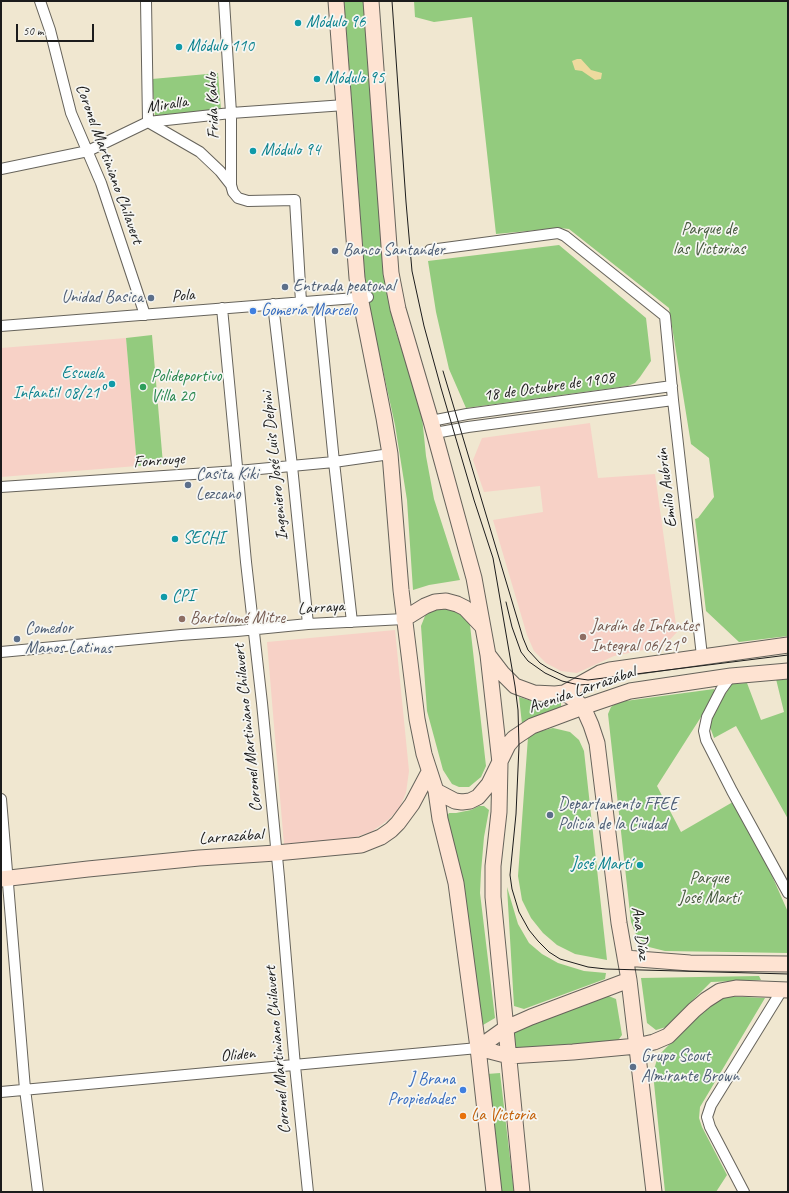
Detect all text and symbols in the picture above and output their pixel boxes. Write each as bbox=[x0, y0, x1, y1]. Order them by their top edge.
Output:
place label: Módulo 96 bbox=[306, 13, 365, 33]
scale bar bbox=[18, 16, 96, 42]
marker: Módulo 96 bbox=[293, 18, 303, 28]
text: 50 m bbox=[23, 23, 43, 39]
place label: Módulo 110 bbox=[187, 37, 254, 57]
marker: Módulo 110 bbox=[174, 42, 184, 52]
place label: Módulo 95 bbox=[325, 69, 384, 89]
street label: Frida Kahlo bbox=[202, 72, 224, 140]
marker: Módulo 95 bbox=[312, 74, 322, 84]
street label: Coronel Martiniano Chilavert bbox=[71, 81, 147, 247]
street label: Miralla bbox=[145, 92, 189, 118]
place label: Módulo 94 bbox=[261, 141, 320, 161]
marker: Módulo 94 bbox=[248, 146, 258, 156]
park label: Parque de las Victorias bbox=[673, 220, 745, 260]
place label: Banco Santander bbox=[343, 241, 445, 261]
marker: Banco Santander bbox=[330, 246, 340, 256]
place label: Entrada peatonal bbox=[293, 277, 395, 297]
marker: Entrada peatonal bbox=[280, 282, 290, 292]
street label: Pola bbox=[171, 285, 195, 307]
place label: Unidad Basica bbox=[62, 288, 143, 308]
marker: Unidad Basica bbox=[146, 293, 156, 303]
place label: Gomería Marcelo bbox=[261, 301, 357, 321]
marker: Gomería Marcelo bbox=[248, 306, 258, 316]
place label: Escuela Infantil 08/21° bbox=[13, 364, 104, 404]
place label: Polideportivo Villa 20 bbox=[151, 367, 222, 407]
street label: 18 de Octubre de 1908 bbox=[482, 368, 616, 406]
marker: Escuela Infantil 08/21° bbox=[107, 379, 117, 389]
marker: Polideportivo Villa 20 bbox=[138, 382, 148, 392]
street label: Ingeniero José Luis Delpini bbox=[257, 390, 293, 542]
street label: Emilio Aubrún bbox=[652, 447, 682, 529]
street label: Fonrouge bbox=[133, 449, 185, 473]
place label: Casita Kiki Lezcano bbox=[196, 465, 258, 505]
marker: Casita Kiki Lezcano bbox=[183, 480, 193, 490]
place label: SECHI bbox=[183, 529, 225, 549]
marker: SECHI bbox=[170, 534, 180, 544]
place label: CPI bbox=[172, 587, 194, 607]
marker: CPI bbox=[159, 592, 169, 602]
street label: Larraya bbox=[297, 596, 345, 620]
place label: Bartolomé Mitre bbox=[190, 609, 285, 629]
marker: Bartolomé Mitre bbox=[177, 614, 187, 624]
place label: Jardín de Infantes Integral 06/21° bbox=[591, 617, 699, 657]
place label: Comedor Manos Latinas bbox=[25, 619, 112, 659]
marker: Jardín de Infantes Integral 06/21° bbox=[578, 632, 588, 642]
marker: Comedor Manos Latinas bbox=[12, 634, 22, 644]
street label: Coronel Martiniano Chilavert bbox=[229, 643, 267, 813]
street label: Avenida Larrazábal bbox=[526, 662, 638, 718]
place label: Departamento FFEE Policía de la Ciudad bbox=[558, 795, 678, 835]
marker: Departamento FFEE Policía de la Ciudad bbox=[545, 810, 555, 820]
street label: Larrazábal bbox=[198, 825, 264, 849]
place label: José Martí bbox=[571, 855, 632, 875]
marker: José Martí bbox=[635, 860, 645, 870]
park label: Parque José Martí bbox=[678, 869, 740, 909]
street label: Ana Díaz bbox=[626, 905, 654, 961]
street label: Coronel Martiniano Chilavert bbox=[260, 965, 296, 1135]
street label: Oliden bbox=[220, 1043, 256, 1067]
place label: Grupo Scout Almirante Brown bbox=[641, 1047, 739, 1087]
marker: Grupo Scout Almirante Brown bbox=[628, 1062, 638, 1072]
place label: J Brana Propiedades bbox=[388, 1070, 455, 1110]
marker: J Brana Propiedades bbox=[458, 1085, 468, 1095]
place label: La Victoria bbox=[471, 1106, 536, 1126]
marker: La Victoria bbox=[458, 1111, 468, 1121]

